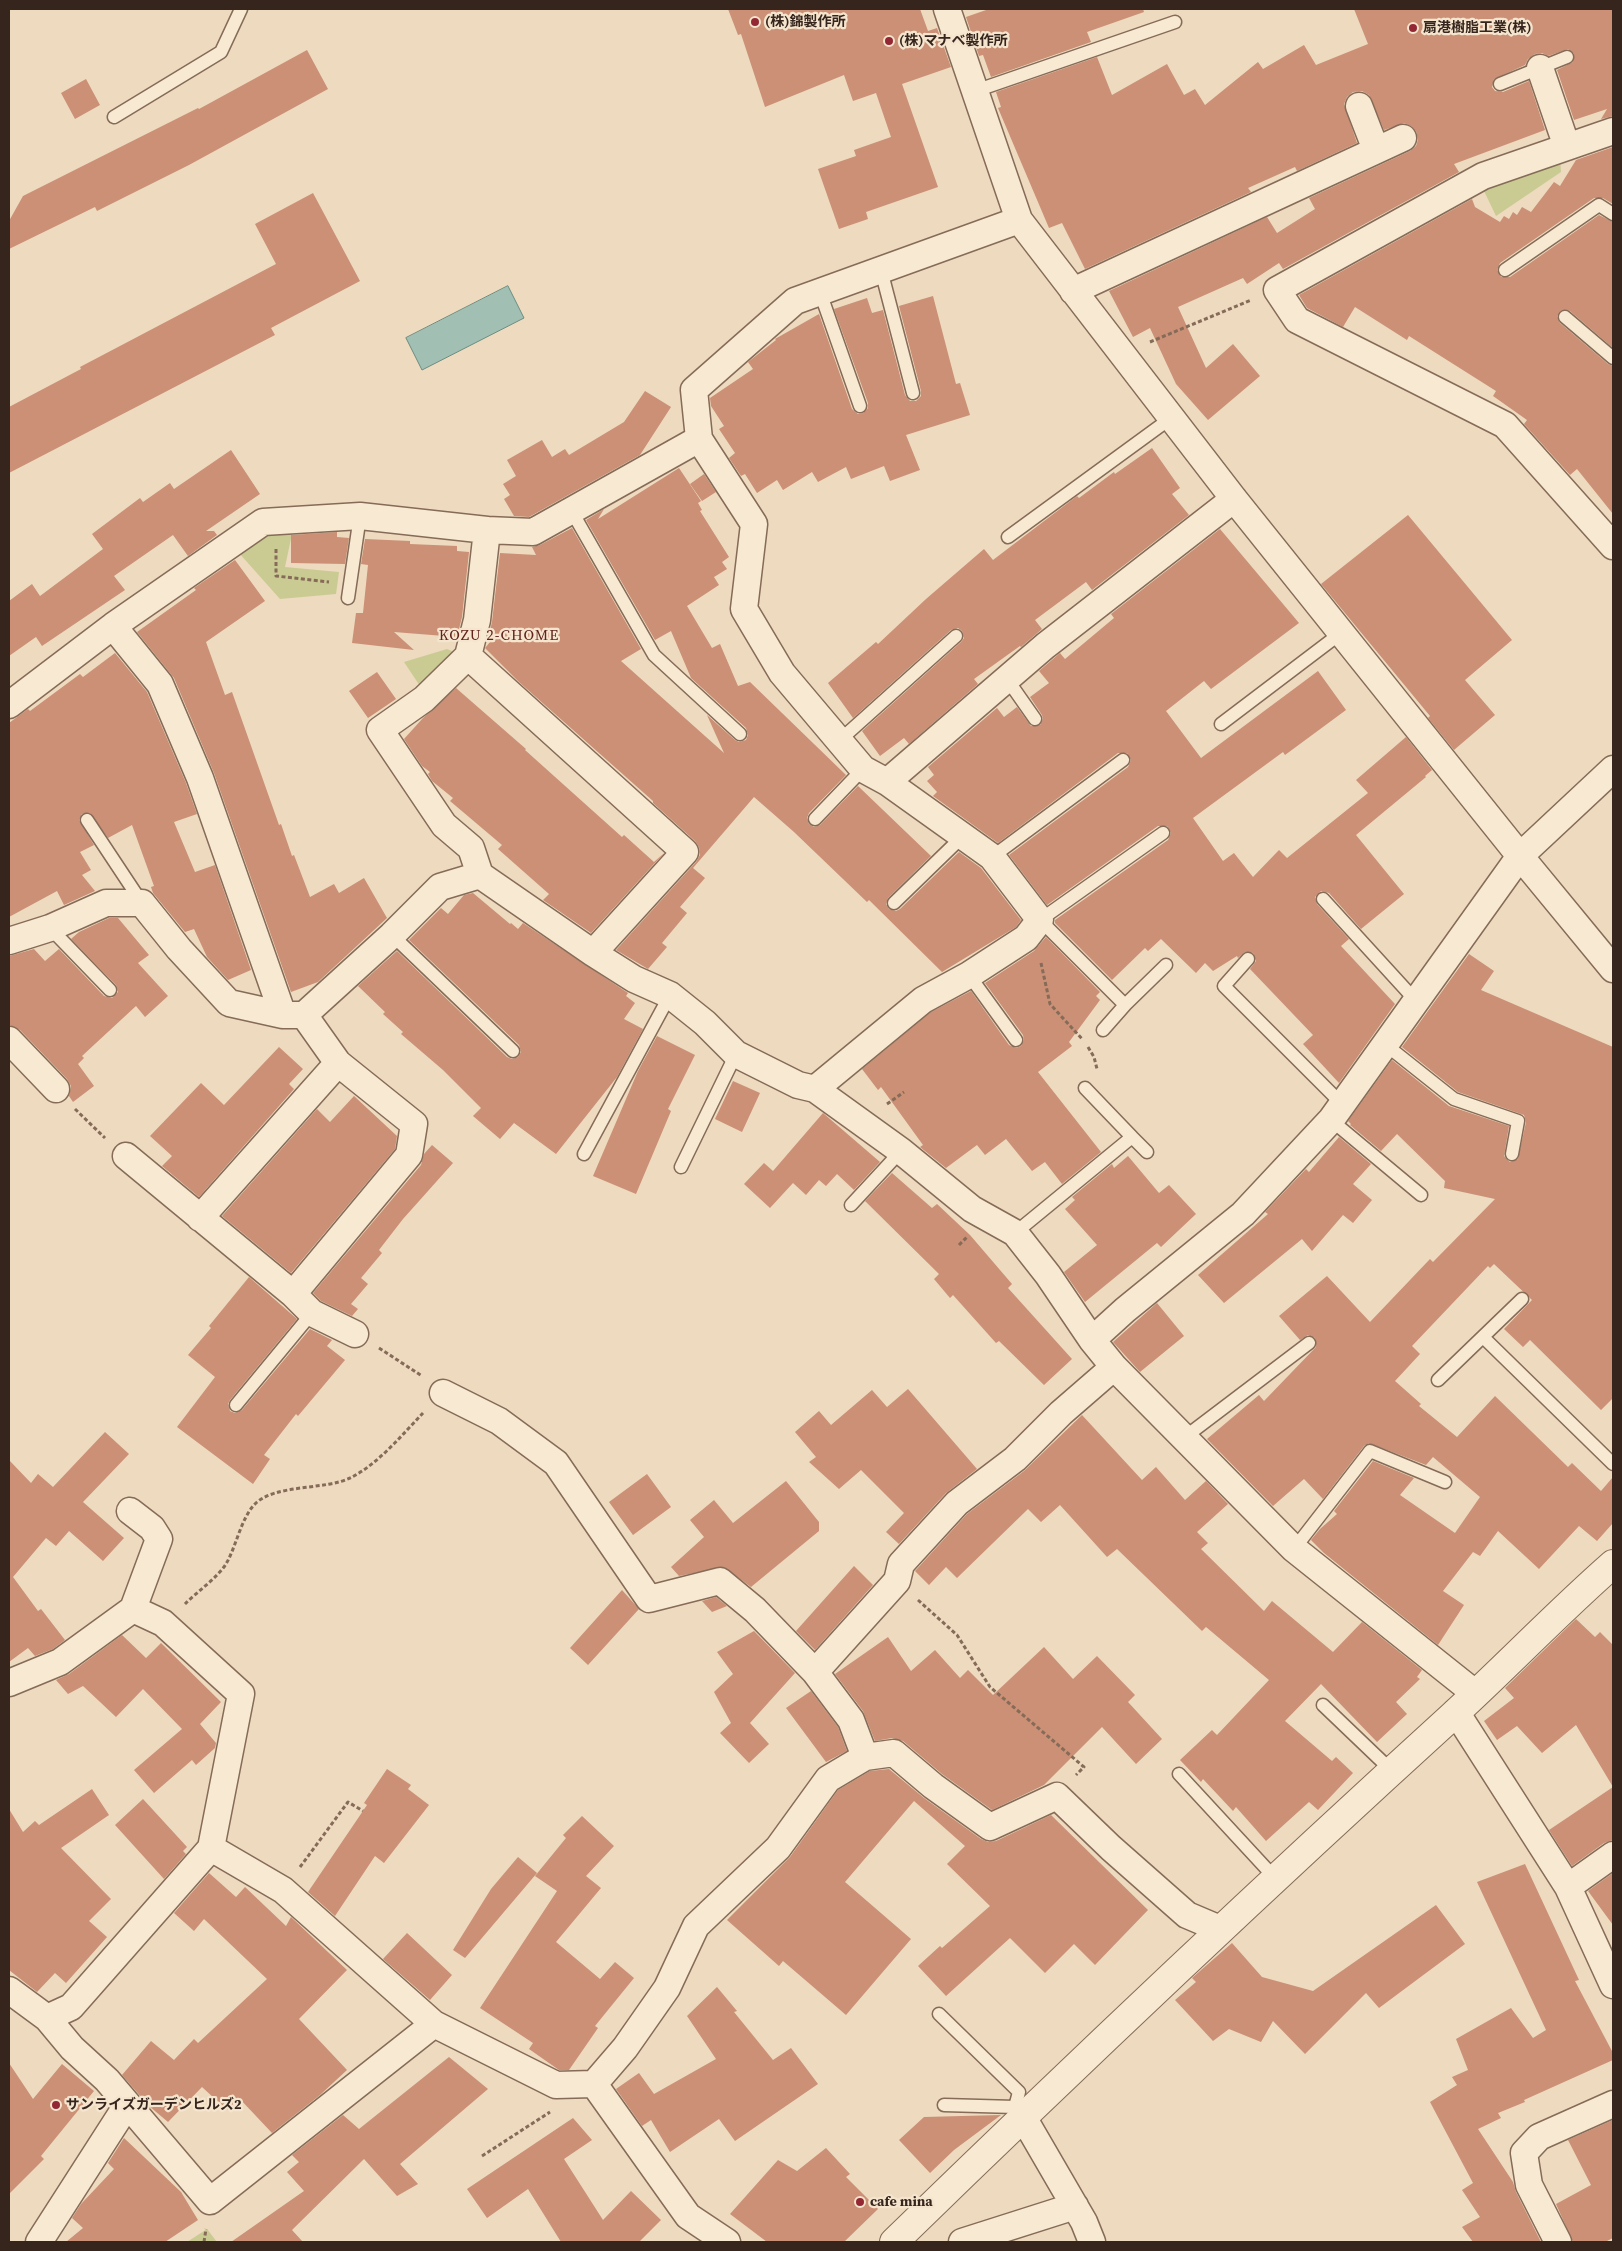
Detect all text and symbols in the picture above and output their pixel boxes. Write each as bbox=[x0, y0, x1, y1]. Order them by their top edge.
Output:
place label: (株)錦製作所 bbox=[765, 14, 846, 30]
marker: (株)錦製作所 bbox=[749, 16, 761, 28]
place label: 扇港樹脂工業(株) bbox=[1423, 20, 1532, 36]
marker: 扇港樹脂工業(株) bbox=[1407, 22, 1419, 34]
place label: (株)マナべ製作所 bbox=[899, 33, 1008, 49]
marker: (株)マナべ製作所 bbox=[883, 35, 895, 47]
district label: KOZU 2-CHOME bbox=[437, 627, 561, 645]
place label: サンライズガーデンヒルズ2 bbox=[66, 2097, 242, 2113]
marker: サンライズガーデンヒルズ2 bbox=[50, 2099, 62, 2111]
place label: cafe mina bbox=[870, 2194, 933, 2210]
marker: cafe mina bbox=[854, 2196, 866, 2208]

